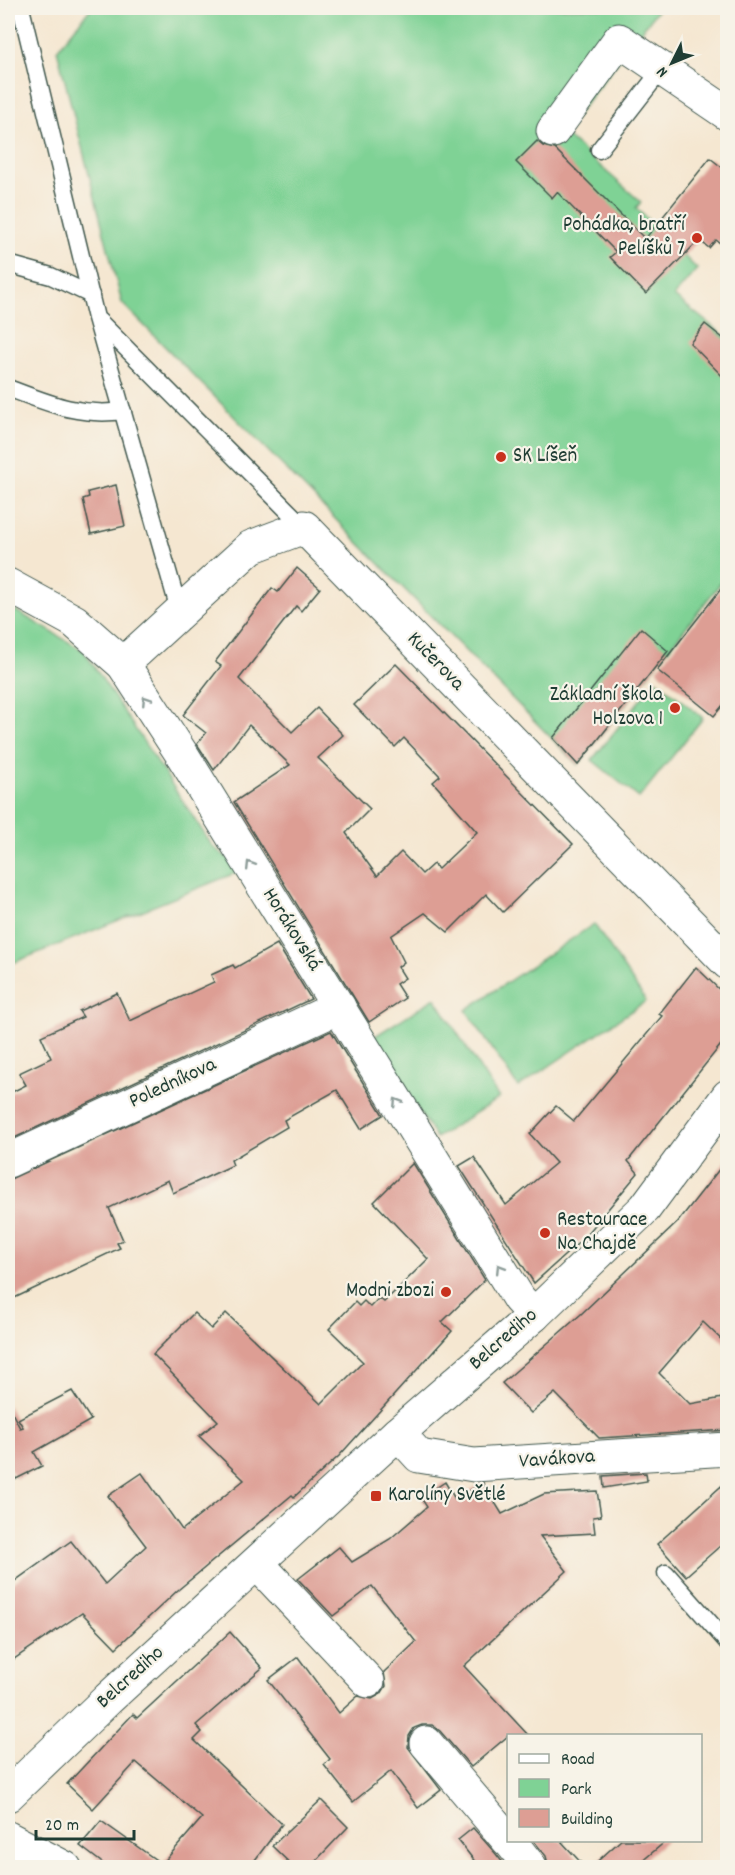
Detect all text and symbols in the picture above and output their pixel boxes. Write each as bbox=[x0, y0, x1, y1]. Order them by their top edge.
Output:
north arrow bbox=[642, 33, 702, 93]
text: N bbox=[652, 61, 674, 82]
place label: Pohádka, bratří Pelíšků 7 bbox=[563, 211, 687, 265]
marker: Pohádka, bratří Pelíšků 7 bbox=[690, 231, 704, 245]
place label: SK Líšeň bbox=[513, 442, 577, 472]
marker: SK Líšeň bbox=[494, 450, 508, 464]
street label: Kučerova bbox=[399, 626, 472, 699]
place label: Základní škola Holzova 1 bbox=[550, 681, 664, 735]
one-way arrow bbox=[142, 696, 153, 707]
marker: Základní škola Holzova 1 bbox=[668, 701, 682, 715]
one-way arrow bbox=[246, 861, 258, 871]
street label: Horákovská bbox=[254, 883, 329, 978]
street label: Poledníkova bbox=[124, 1050, 223, 1117]
one-way arrow bbox=[393, 1098, 405, 1108]
place label: Restaurace Na Chajdě bbox=[557, 1206, 647, 1260]
marker: Restaurace Na Chajdě bbox=[538, 1226, 552, 1240]
one-way arrow bbox=[495, 1264, 507, 1274]
place label: Modni zbozi bbox=[346, 1277, 434, 1307]
marker: Modni zbozi bbox=[439, 1285, 453, 1299]
street label: Belcrediho bbox=[463, 1302, 545, 1378]
street label: Vavákova bbox=[518, 1442, 597, 1478]
place label: Karolíny Světlé bbox=[388, 1481, 505, 1511]
marker: Karolíny Světlé bbox=[369, 1489, 383, 1503]
street label: Belcrediho bbox=[90, 1639, 172, 1717]
legend bbox=[507, 1734, 702, 1842]
text: Road bbox=[561, 1748, 595, 1773]
text: Park bbox=[561, 1778, 592, 1803]
scale bar bbox=[36, 1803, 134, 1841]
text: Building bbox=[561, 1808, 613, 1833]
text: 20 m bbox=[45, 1814, 79, 1839]

